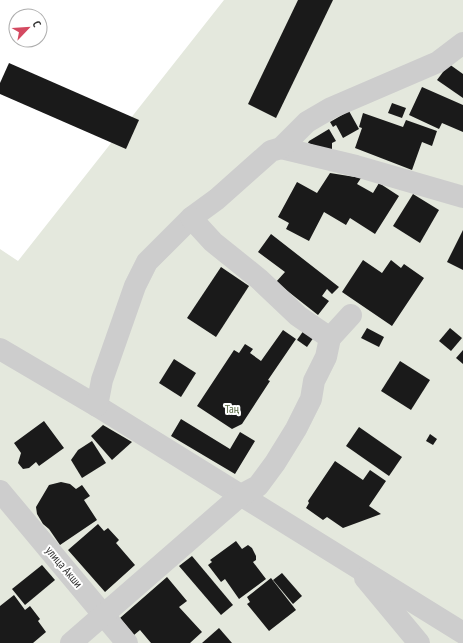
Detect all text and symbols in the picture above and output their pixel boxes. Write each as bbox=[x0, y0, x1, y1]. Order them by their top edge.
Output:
north arrow bbox=[8, 8, 48, 48]
text: С bbox=[30, 19, 44, 29]
park label: Таң bbox=[225, 401, 240, 416]
street label: улица Акши bbox=[43, 543, 86, 590]

